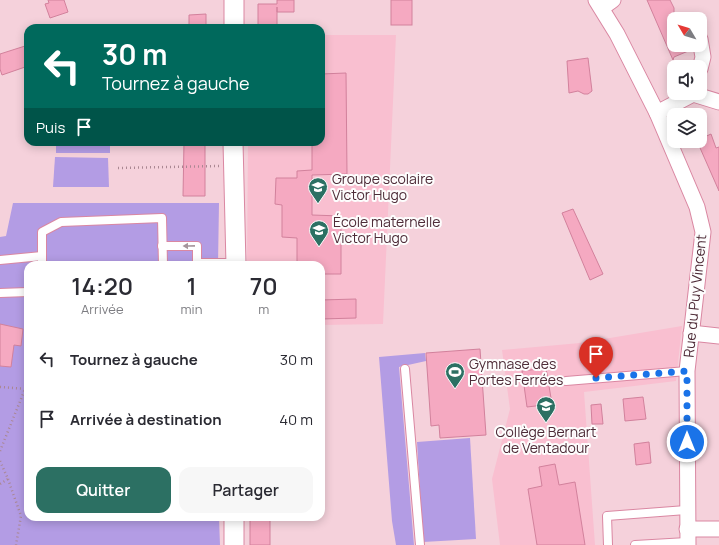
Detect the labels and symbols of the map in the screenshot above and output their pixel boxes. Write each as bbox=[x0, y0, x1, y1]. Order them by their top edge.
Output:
north arrow bbox=[667, 12, 707, 52]
place label: Groupe scolaire Victor Hugo bbox=[332, 169, 433, 204]
school or university icon: Groupe scolaire Victor Hugo bbox=[307, 176, 329, 204]
place label: École maternelle Victor Hugo bbox=[333, 212, 440, 247]
school or university icon: École maternelle Victor Hugo bbox=[308, 219, 330, 247]
street label: Rue du Puy Vincent bbox=[679, 233, 710, 358]
one-way arrow bbox=[182, 243, 195, 249]
pin bbox=[579, 337, 613, 378]
place label: Gymnase des Portes Ferrées bbox=[469, 354, 563, 389]
sports icon: Gymnase des Portes Ferrées bbox=[444, 361, 466, 389]
school or university icon: Collège Bernart de Ventadour bbox=[535, 395, 557, 423]
position arrow bbox=[666, 421, 708, 463]
place label: Collège Bernart de Ventadour bbox=[496, 422, 597, 457]

